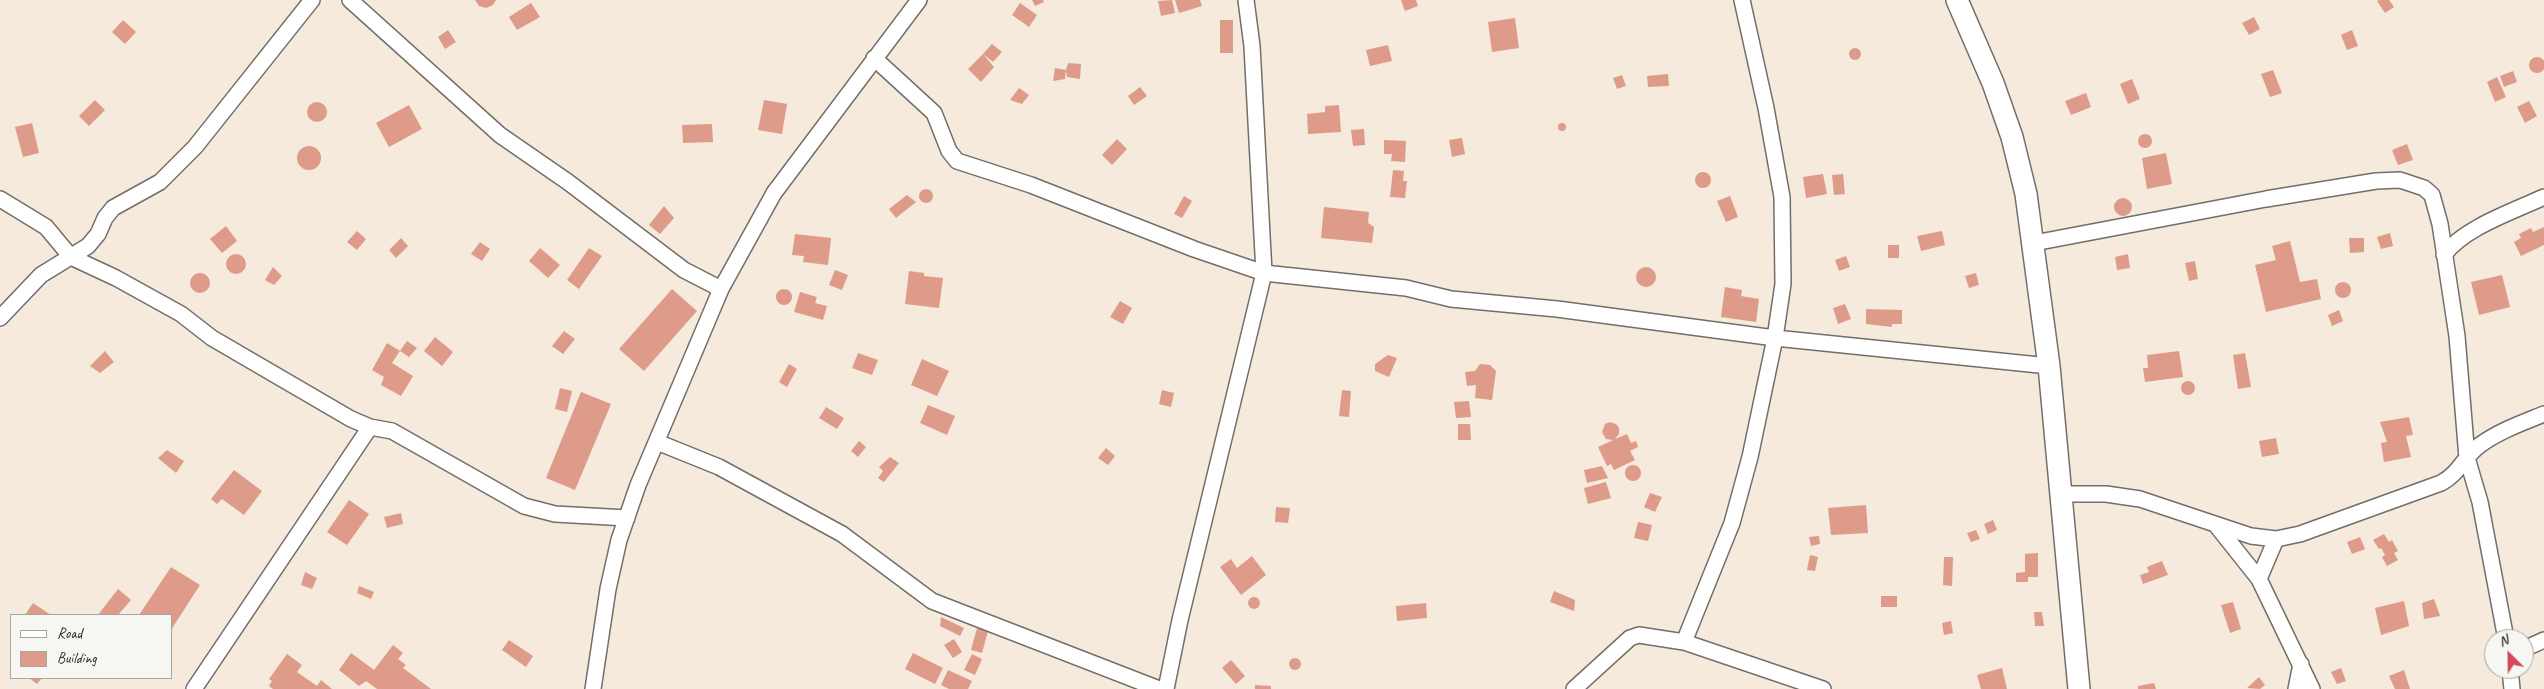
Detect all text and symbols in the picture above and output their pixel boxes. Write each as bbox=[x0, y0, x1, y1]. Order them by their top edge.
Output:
legend bbox=[10, 614, 172, 679]
text: Road bbox=[57, 624, 82, 643]
north arrow bbox=[2484, 629, 2534, 679]
text: N bbox=[2496, 631, 2511, 650]
text: Building bbox=[57, 649, 96, 668]

